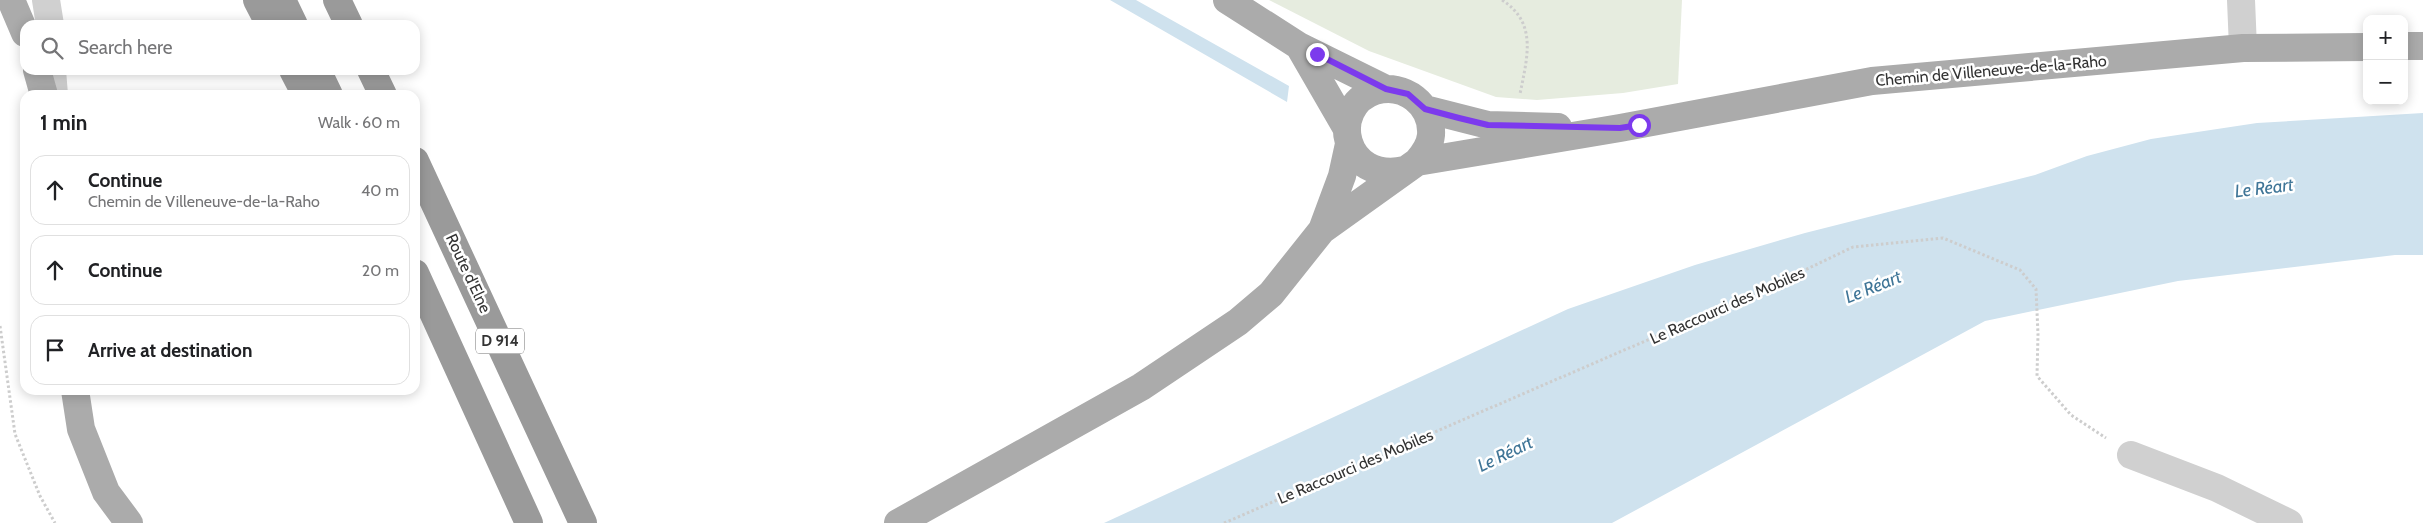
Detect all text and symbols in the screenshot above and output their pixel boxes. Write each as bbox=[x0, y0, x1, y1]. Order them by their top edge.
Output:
map controls bbox=[2363, 15, 2408, 105]
button: + bbox=[2363, 15, 2408, 60]
search box bbox=[20, 20, 420, 75]
icon: search bbox=[38, 34, 66, 62]
text: Search here bbox=[78, 36, 172, 59]
route end bbox=[1306, 43, 1329, 66]
street label: Chemin de Villeneuve-de-la-Raho bbox=[1875, 51, 2108, 90]
button: − bbox=[2363, 60, 2408, 105]
text: 1 min bbox=[40, 110, 87, 135]
text: Walk · 60 m bbox=[318, 113, 400, 132]
route start bbox=[1628, 114, 1651, 137]
text: Continue bbox=[88, 169, 162, 192]
water label: Le Réart bbox=[2233, 173, 2295, 203]
icon: ahead bbox=[41, 176, 69, 204]
text: 40 m bbox=[361, 181, 399, 200]
text: Chemin de Villeneuve-de-la-Raho bbox=[88, 192, 320, 211]
street label: Route d'Elne bbox=[442, 231, 495, 316]
icon: ahead bbox=[41, 256, 69, 284]
text: Continue bbox=[88, 259, 162, 282]
text: 20 m bbox=[362, 261, 399, 280]
street label: Le Raccourci des Mobiles bbox=[1647, 263, 1808, 348]
water label: Le Réart bbox=[1842, 266, 1905, 308]
road number: D 914 bbox=[476, 328, 524, 354]
icon: arrive bbox=[41, 336, 69, 364]
text: Arrive at destination bbox=[88, 339, 252, 362]
street label: Le Raccourci des Mobiles bbox=[1275, 425, 1436, 508]
water label: Le Réart bbox=[1474, 431, 1537, 477]

